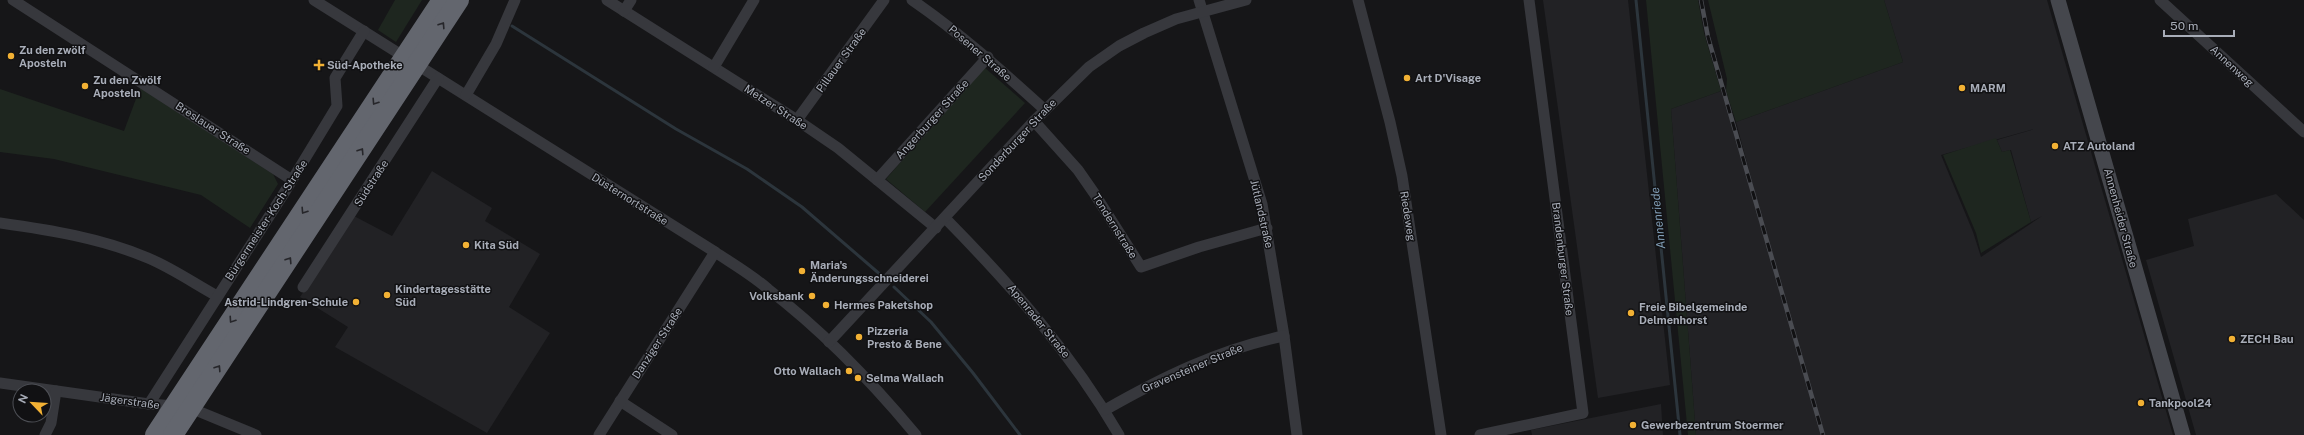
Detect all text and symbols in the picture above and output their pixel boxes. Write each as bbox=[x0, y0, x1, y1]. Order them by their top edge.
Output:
scale bar bbox=[2164, 12, 2234, 38]
text: 50 m bbox=[2170, 19, 2198, 33]
one-way arrow bbox=[438, 23, 445, 30]
street label: Posener Straße bbox=[946, 23, 1014, 83]
street label: Pillauer Straße bbox=[814, 26, 868, 94]
street label: Annenweg bbox=[2208, 43, 2256, 89]
place label: Zu den zwölf Aposteln bbox=[19, 44, 86, 69]
marker: Zu den zwölf Aposteln bbox=[6, 51, 16, 61]
place label: Süd-Apotheke bbox=[327, 59, 403, 71]
marker: Süd-Apotheke bbox=[314, 60, 324, 70]
place label: Art D'Visage bbox=[1415, 72, 1481, 84]
marker: Art D'Visage bbox=[1402, 73, 1412, 83]
place label: Zu den Zwölf Aposteln bbox=[93, 74, 162, 99]
street label: Angerburger Straße bbox=[893, 77, 971, 161]
marker: Zu den Zwölf Aposteln bbox=[80, 81, 90, 91]
street label: Metzer Straße bbox=[742, 82, 810, 132]
place label: MARM bbox=[1970, 82, 2006, 94]
marker: MARM bbox=[1957, 83, 1967, 93]
street label: Sonderburger Straße bbox=[976, 96, 1058, 184]
one-way arrow bbox=[372, 98, 380, 105]
street label: Breslauer Straße bbox=[173, 99, 253, 157]
place label: ATZ Autoland bbox=[2063, 140, 2135, 152]
marker: ATZ Autoland bbox=[2050, 141, 2060, 151]
one-way arrow bbox=[356, 148, 363, 155]
street label: Bürgermeister-Koch-Straße bbox=[223, 158, 309, 282]
street label: Südstraße bbox=[352, 158, 390, 208]
street label: Annenheider Straße bbox=[2102, 167, 2140, 269]
street label: Düsternortstraße bbox=[590, 171, 670, 227]
street label: Jütlandstraße bbox=[1248, 179, 1276, 249]
water label: Annenriede bbox=[1648, 186, 1668, 250]
street label: Riedeweg bbox=[1398, 190, 1418, 242]
street label: Tondernstraße bbox=[1090, 191, 1140, 261]
street label: Brandenburger Straße bbox=[1550, 202, 1576, 316]
one-way arrow bbox=[301, 207, 308, 214]
place label: Kita Süd bbox=[474, 239, 519, 251]
marker: Kita Süd bbox=[461, 240, 471, 250]
one-way arrow bbox=[284, 257, 292, 264]
place label: Maria's Änderungsschneiderei bbox=[810, 259, 929, 284]
marker: Maria's Änderungsschneiderei bbox=[797, 266, 807, 276]
street label: Apenrader Straße bbox=[1006, 282, 1072, 360]
place label: Kindertagesstätte Süd bbox=[395, 283, 491, 308]
marker: Kindertagesstätte Süd bbox=[382, 290, 392, 300]
place label: Volksbank bbox=[749, 290, 805, 302]
marker: Volksbank bbox=[807, 291, 817, 301]
place label: Astrid-Lindgren-Schule bbox=[224, 296, 348, 308]
marker: Astrid-Lindgren-Schule bbox=[351, 297, 361, 307]
place label: Hermes Paketshop bbox=[834, 299, 933, 311]
marker: Hermes Paketshop bbox=[821, 300, 831, 310]
place label: Freie Bibelgemeinde Delmenhorst bbox=[1639, 301, 1747, 326]
street label: Danziger Straße bbox=[630, 305, 684, 381]
marker: Freie Bibelgemeinde Delmenhorst bbox=[1626, 308, 1636, 318]
one-way arrow bbox=[229, 316, 237, 323]
place label: Pizzeria Presto & Bene bbox=[867, 325, 942, 350]
marker: Pizzeria Presto & Bene bbox=[854, 332, 864, 342]
place label: ZECH Bau bbox=[2240, 333, 2293, 345]
marker: ZECH Bau bbox=[2227, 334, 2237, 344]
street label: Gravensteiner Straße bbox=[1140, 341, 1244, 395]
place label: Otto Wallach bbox=[773, 365, 841, 377]
one-way arrow bbox=[213, 366, 220, 373]
marker: Otto Wallach bbox=[844, 366, 854, 376]
place label: Selma Wallach bbox=[866, 372, 944, 384]
marker: Selma Wallach bbox=[853, 373, 863, 383]
north arrow bbox=[12, 383, 52, 423]
street label: Jägerstraße bbox=[99, 391, 161, 411]
text: N bbox=[16, 392, 30, 405]
place label: Tankpool24 bbox=[2149, 397, 2211, 409]
marker: Tankpool24 bbox=[2136, 398, 2146, 408]
place label: Gewerbezentrum Stoermer bbox=[1641, 419, 1784, 431]
marker: Gewerbezentrum Stoermer bbox=[1628, 420, 1638, 430]

